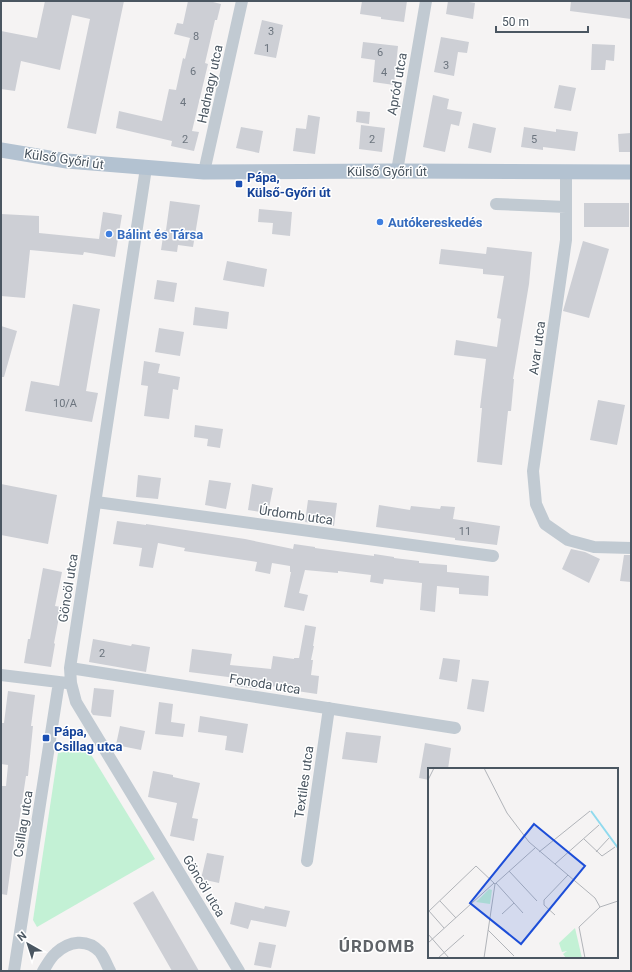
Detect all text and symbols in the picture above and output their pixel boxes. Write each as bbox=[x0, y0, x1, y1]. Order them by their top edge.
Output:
scale bar bbox=[496, 8, 588, 34]
text: 50 m bbox=[502, 15, 529, 29]
house number: 3 bbox=[268, 25, 274, 38]
house number: 8 bbox=[193, 30, 199, 43]
house number: 1 bbox=[264, 42, 270, 55]
street label: Hadnagy utca bbox=[194, 43, 226, 125]
house number: 6 bbox=[377, 46, 383, 59]
street label: Apród utca bbox=[384, 52, 410, 116]
house number: 3 bbox=[443, 59, 449, 72]
house number: 6 bbox=[190, 65, 196, 78]
house number: 4 bbox=[381, 66, 387, 79]
house number: 4 bbox=[180, 96, 186, 109]
house number: 2 bbox=[182, 133, 188, 146]
house number: 2 bbox=[369, 133, 375, 146]
house number: 5 bbox=[531, 133, 537, 146]
street label: Külső Győri út bbox=[23, 146, 105, 172]
street label: Külső Győri út bbox=[347, 164, 427, 179]
place label: Pápa, Külső-Győri út bbox=[247, 170, 331, 200]
marker: Pápa, Külső-Győri út bbox=[234, 179, 244, 189]
place label: Autókereskedés bbox=[388, 215, 483, 230]
marker: Autókereskedés bbox=[375, 217, 385, 227]
place label: Bálint és Társa bbox=[117, 227, 203, 242]
marker: Bálint és Társa bbox=[104, 229, 114, 239]
street label: Avar utca bbox=[526, 320, 548, 376]
house number: 10/A bbox=[53, 397, 78, 410]
street label: Úrdomb utca bbox=[258, 502, 334, 528]
house number: 11 bbox=[459, 525, 471, 538]
street label: Göncöl utca bbox=[55, 553, 81, 623]
house number: 2 bbox=[99, 647, 105, 660]
street label: Fonoda utca bbox=[228, 671, 302, 697]
place label: Pápa, Csillag utca bbox=[54, 724, 123, 754]
marker: Pápa, Csillag utca bbox=[41, 733, 51, 743]
street label: Textiles utca bbox=[291, 745, 317, 819]
inset map bbox=[428, 768, 618, 958]
street label: Csillag utca bbox=[10, 789, 36, 859]
street label: Göncöl utca bbox=[180, 852, 228, 920]
north arrow bbox=[8, 924, 48, 964]
text: N bbox=[15, 929, 29, 944]
district label: ÚRDOMB bbox=[339, 936, 415, 956]

